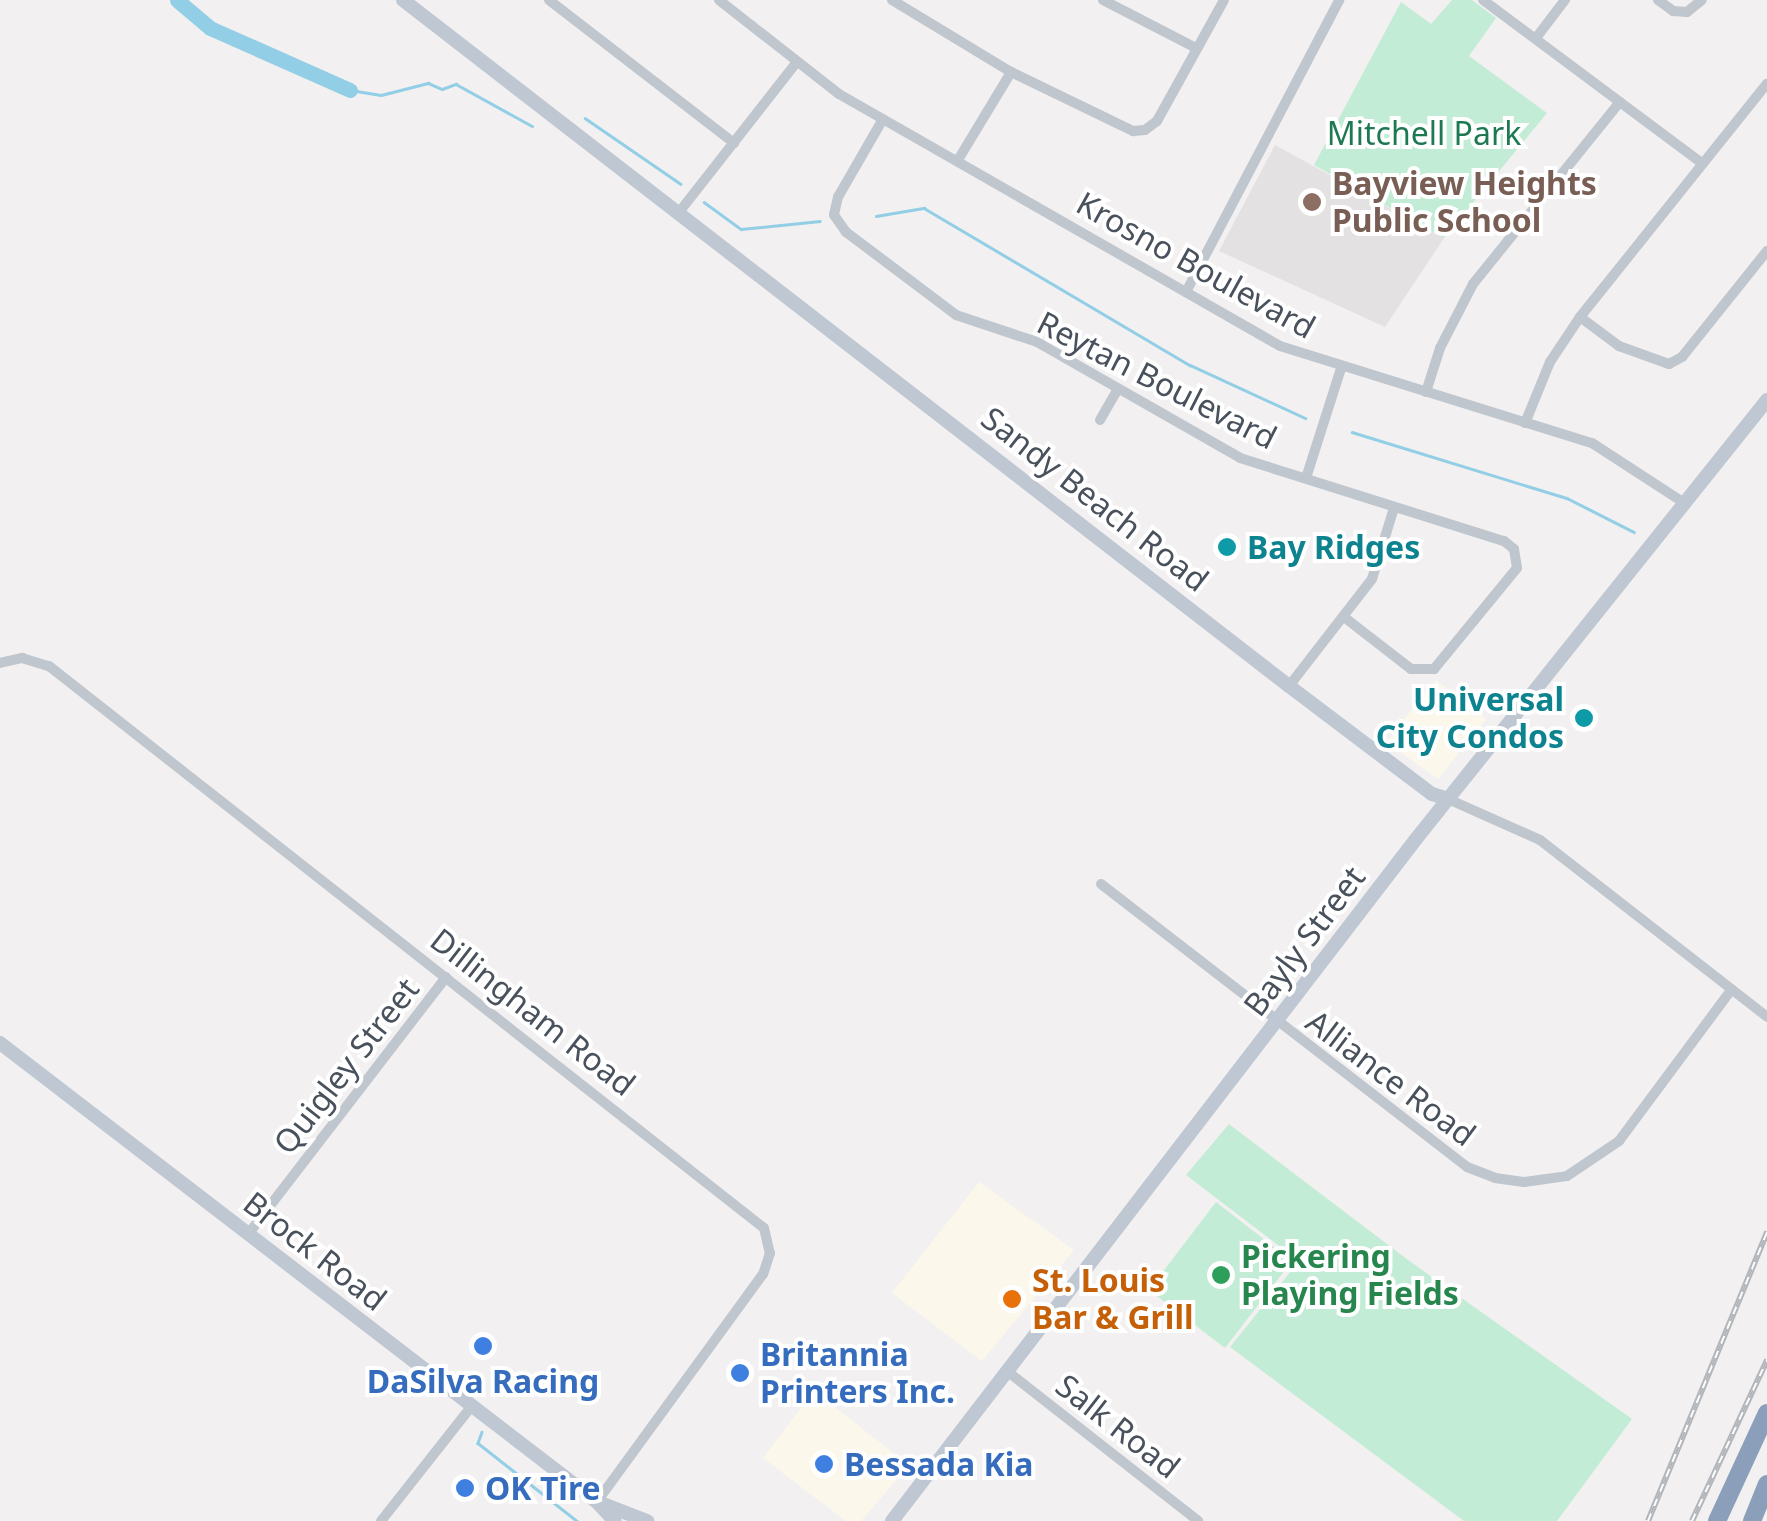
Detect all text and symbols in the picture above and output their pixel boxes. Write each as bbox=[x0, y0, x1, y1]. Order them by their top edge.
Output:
park label: Mitchell Park bbox=[1327, 114, 1521, 152]
place label: Bayview Heights Public School bbox=[1332, 165, 1597, 240]
street label: Krosno Boulevard bbox=[1070, 184, 1322, 346]
marker: Bayview Heights Public School bbox=[1301, 191, 1323, 213]
street label: Reytan Boulevard bbox=[1031, 303, 1283, 457]
street label: Sandy Beach Road bbox=[974, 399, 1216, 599]
place label: Bay Ridges bbox=[1247, 528, 1420, 566]
marker: Bay Ridges bbox=[1216, 536, 1238, 558]
place label: Universal City Condos bbox=[1376, 681, 1564, 756]
marker: Universal City Condos bbox=[1573, 707, 1595, 729]
street label: Bayly Street bbox=[1235, 859, 1373, 1023]
street label: Dillingham Road bbox=[423, 920, 643, 1104]
street label: Quigley Street bbox=[266, 971, 426, 1161]
street label: Alliance Road bbox=[1299, 1002, 1483, 1154]
street label: Brock Road bbox=[236, 1183, 394, 1319]
place label: Pickering Playing Fields bbox=[1241, 1238, 1459, 1313]
place label: St. Louis Bar & Grill bbox=[1032, 1262, 1194, 1337]
marker: Pickering Playing Fields bbox=[1210, 1264, 1232, 1286]
marker: St. Louis Bar & Grill bbox=[1001, 1288, 1023, 1310]
marker: DaSilva Racing bbox=[472, 1335, 494, 1357]
place label: Britannia Printers Inc. bbox=[760, 1336, 955, 1411]
place label: DaSilva Racing bbox=[367, 1362, 599, 1400]
marker: Britannia Printers Inc. bbox=[729, 1362, 751, 1384]
street label: Salk Road bbox=[1049, 1366, 1187, 1486]
place label: Bessada Kia bbox=[844, 1445, 1033, 1483]
marker: Bessada Kia bbox=[813, 1453, 835, 1475]
place label: OK Tire bbox=[485, 1469, 601, 1507]
marker: OK Tire bbox=[454, 1477, 476, 1499]

